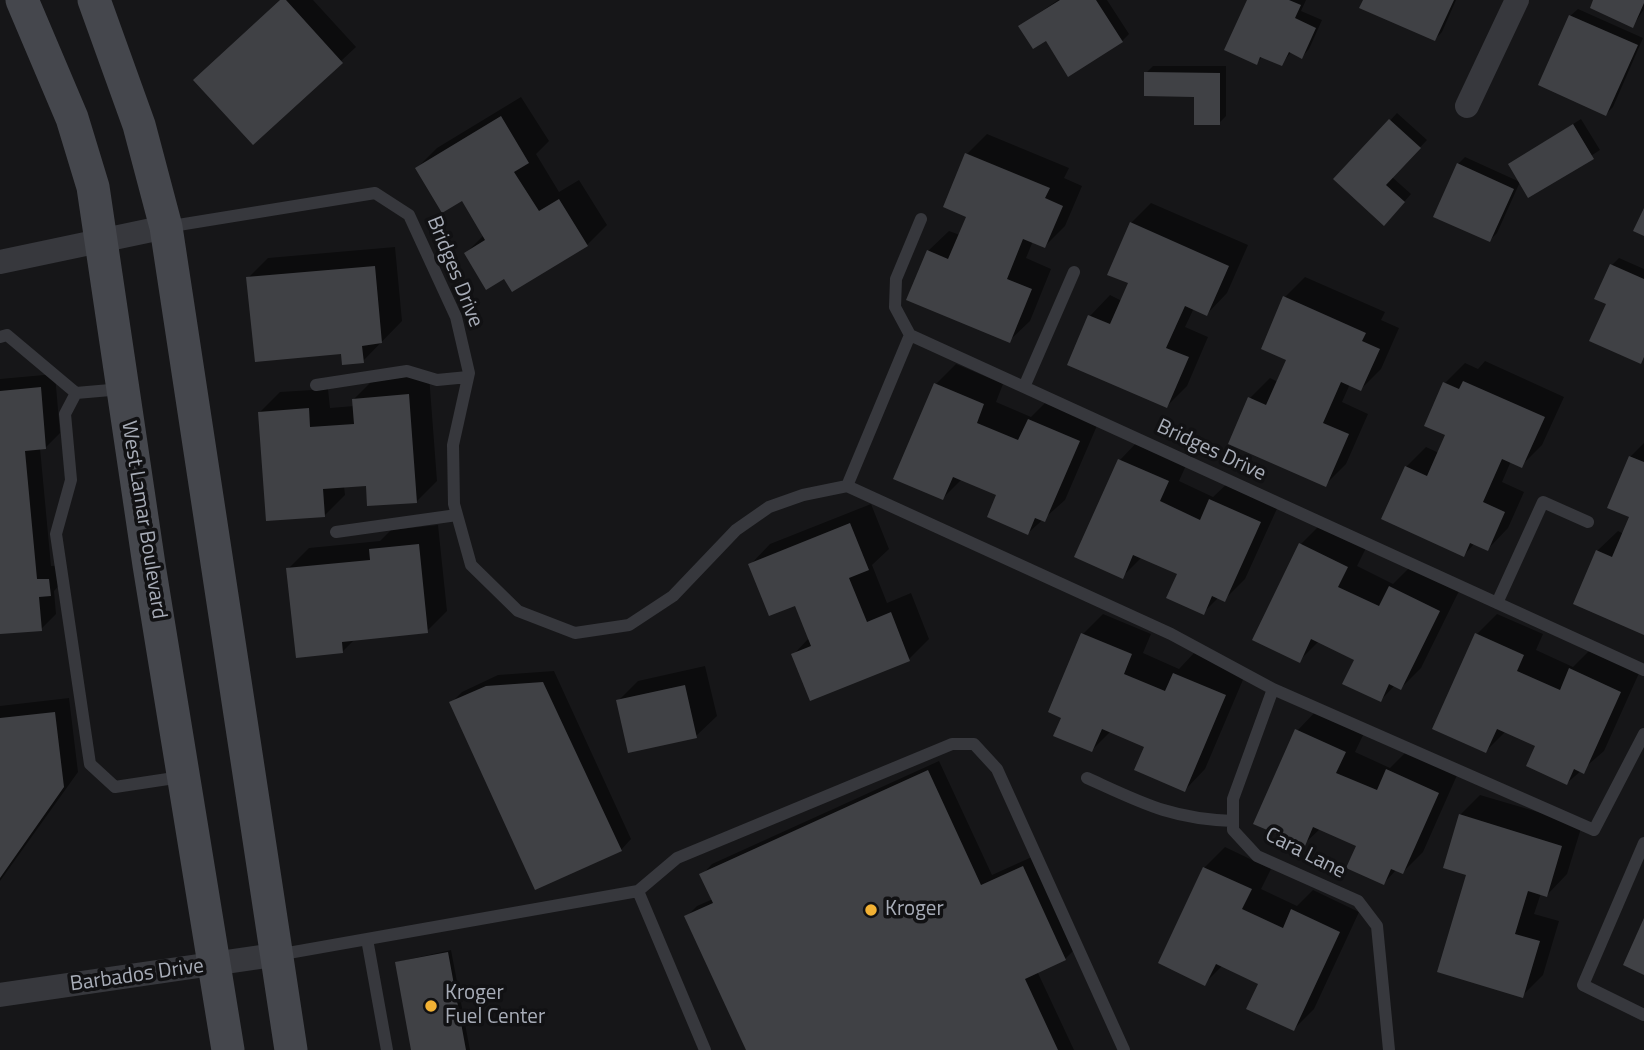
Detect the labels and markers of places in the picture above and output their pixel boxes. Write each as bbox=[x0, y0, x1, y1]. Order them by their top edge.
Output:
place label: Kroger bbox=[885, 897, 944, 923]
marker: Kroger bbox=[863, 902, 879, 918]
place label: Kroger Fuel Center bbox=[445, 981, 545, 1031]
marker: Kroger Fuel Center bbox=[423, 998, 439, 1014]

